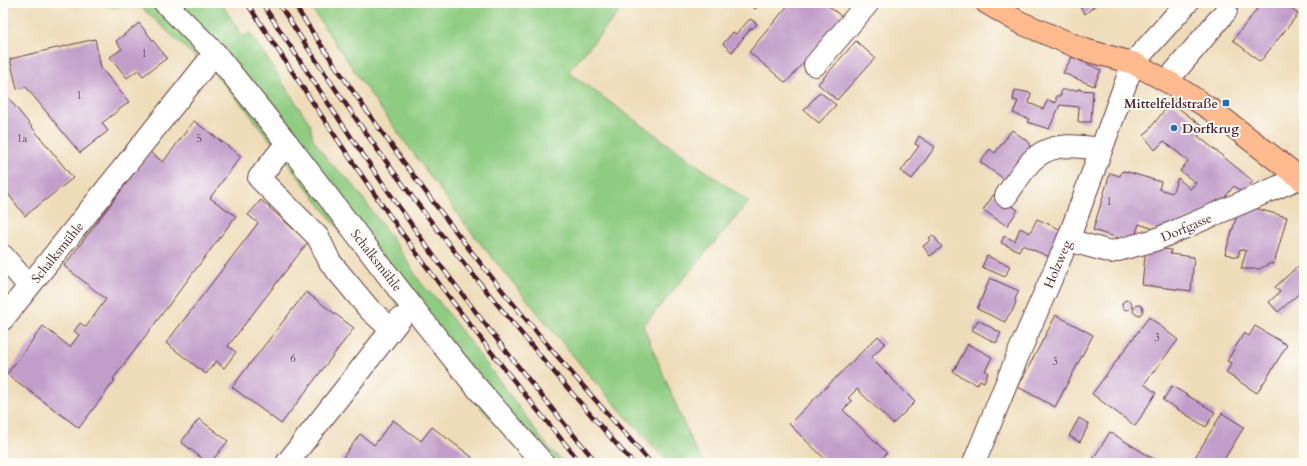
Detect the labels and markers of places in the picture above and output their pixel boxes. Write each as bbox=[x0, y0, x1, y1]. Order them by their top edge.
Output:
place label: Mittelfeldstraße bbox=[1124, 95, 1218, 113]
marker: Mittelfeldstraße bbox=[1221, 98, 1231, 108]
place label: Dorfkrug bbox=[1182, 120, 1239, 138]
marker: Dorfkrug bbox=[1169, 123, 1179, 133]

